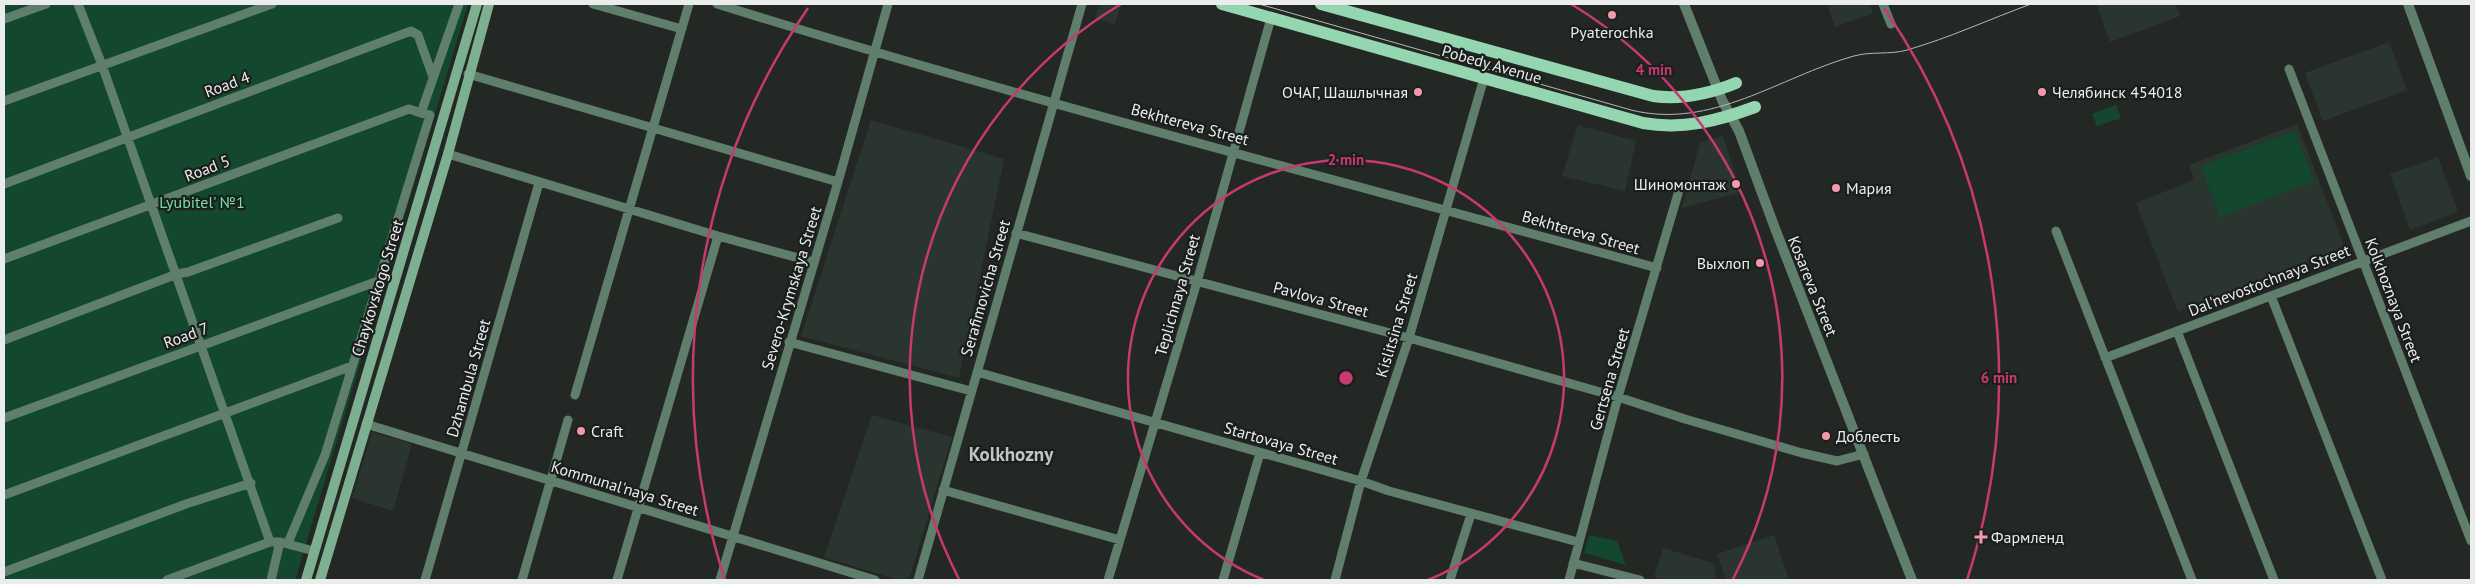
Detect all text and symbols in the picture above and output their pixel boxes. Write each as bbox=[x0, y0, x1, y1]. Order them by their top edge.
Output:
marker: Pyaterochka bbox=[1606, 9, 1618, 21]
place label: Pyaterochka bbox=[1570, 22, 1654, 42]
street label: Pobedy Avenue bbox=[1440, 40, 1544, 88]
text: 4 min bbox=[1636, 60, 1672, 79]
street label: Road 4 bbox=[202, 66, 253, 101]
place label: ОЧАГ, Шашлычная bbox=[1282, 82, 1408, 102]
place label: Челябинск 454018 bbox=[2052, 82, 2183, 102]
marker: ОЧАГ, Шашлычная bbox=[1412, 86, 1424, 98]
marker: Челябинск 454018 bbox=[2036, 86, 2048, 98]
street label: Bekhtereva Street bbox=[1129, 99, 1252, 150]
street label: Road 5 bbox=[182, 150, 232, 186]
text: 2 min bbox=[1328, 150, 1364, 169]
place label: Шиномонтаж bbox=[1634, 174, 1726, 194]
marker: Шиномонтаж bbox=[1730, 178, 1742, 190]
place label: Мария bbox=[1846, 178, 1892, 198]
marker: Мария bbox=[1830, 182, 1842, 194]
park label: Lyubitel' №1 bbox=[159, 192, 245, 212]
street label: Severo-Krymskaya Street bbox=[757, 203, 826, 372]
street label: Bekhtereva Street bbox=[1520, 206, 1643, 258]
street label: Chaykovskogo Street bbox=[347, 217, 407, 359]
street label: Serafimovicha Street bbox=[956, 217, 1014, 359]
street label: Teplichnaya Street bbox=[1150, 231, 1204, 358]
street label: Kosareva Street bbox=[1784, 233, 1842, 340]
street label: Kolkhoznaya Street bbox=[2361, 235, 2427, 365]
street label: Dal'nevostochnaya Street bbox=[2185, 240, 2353, 320]
place label: Выхлоп bbox=[1697, 253, 1750, 273]
marker: Выхлоп bbox=[1754, 257, 1766, 269]
street label: Kislitsina Street bbox=[1371, 270, 1422, 380]
street label: Pavlova Street bbox=[1271, 277, 1371, 321]
street label: Dzhambula Street bbox=[442, 316, 495, 439]
street label: Road 7 bbox=[161, 318, 211, 352]
street label: Gertsena Street bbox=[1585, 325, 1633, 433]
text: 6 min bbox=[1981, 368, 2017, 387]
centre of rings bbox=[1337, 369, 1355, 387]
street label: Startovaya Street bbox=[1222, 417, 1341, 469]
place label: Craft bbox=[591, 421, 624, 441]
marker: Craft bbox=[575, 425, 587, 437]
place label: Доблесть bbox=[1836, 426, 1900, 446]
marker: Доблесть bbox=[1820, 430, 1832, 442]
district label: Kolkhozny bbox=[969, 442, 1054, 466]
street label: Kommunal'naya Street bbox=[549, 456, 702, 520]
place label: Фармленд bbox=[1991, 527, 2064, 547]
marker: Фармленд bbox=[1975, 531, 1987, 543]

